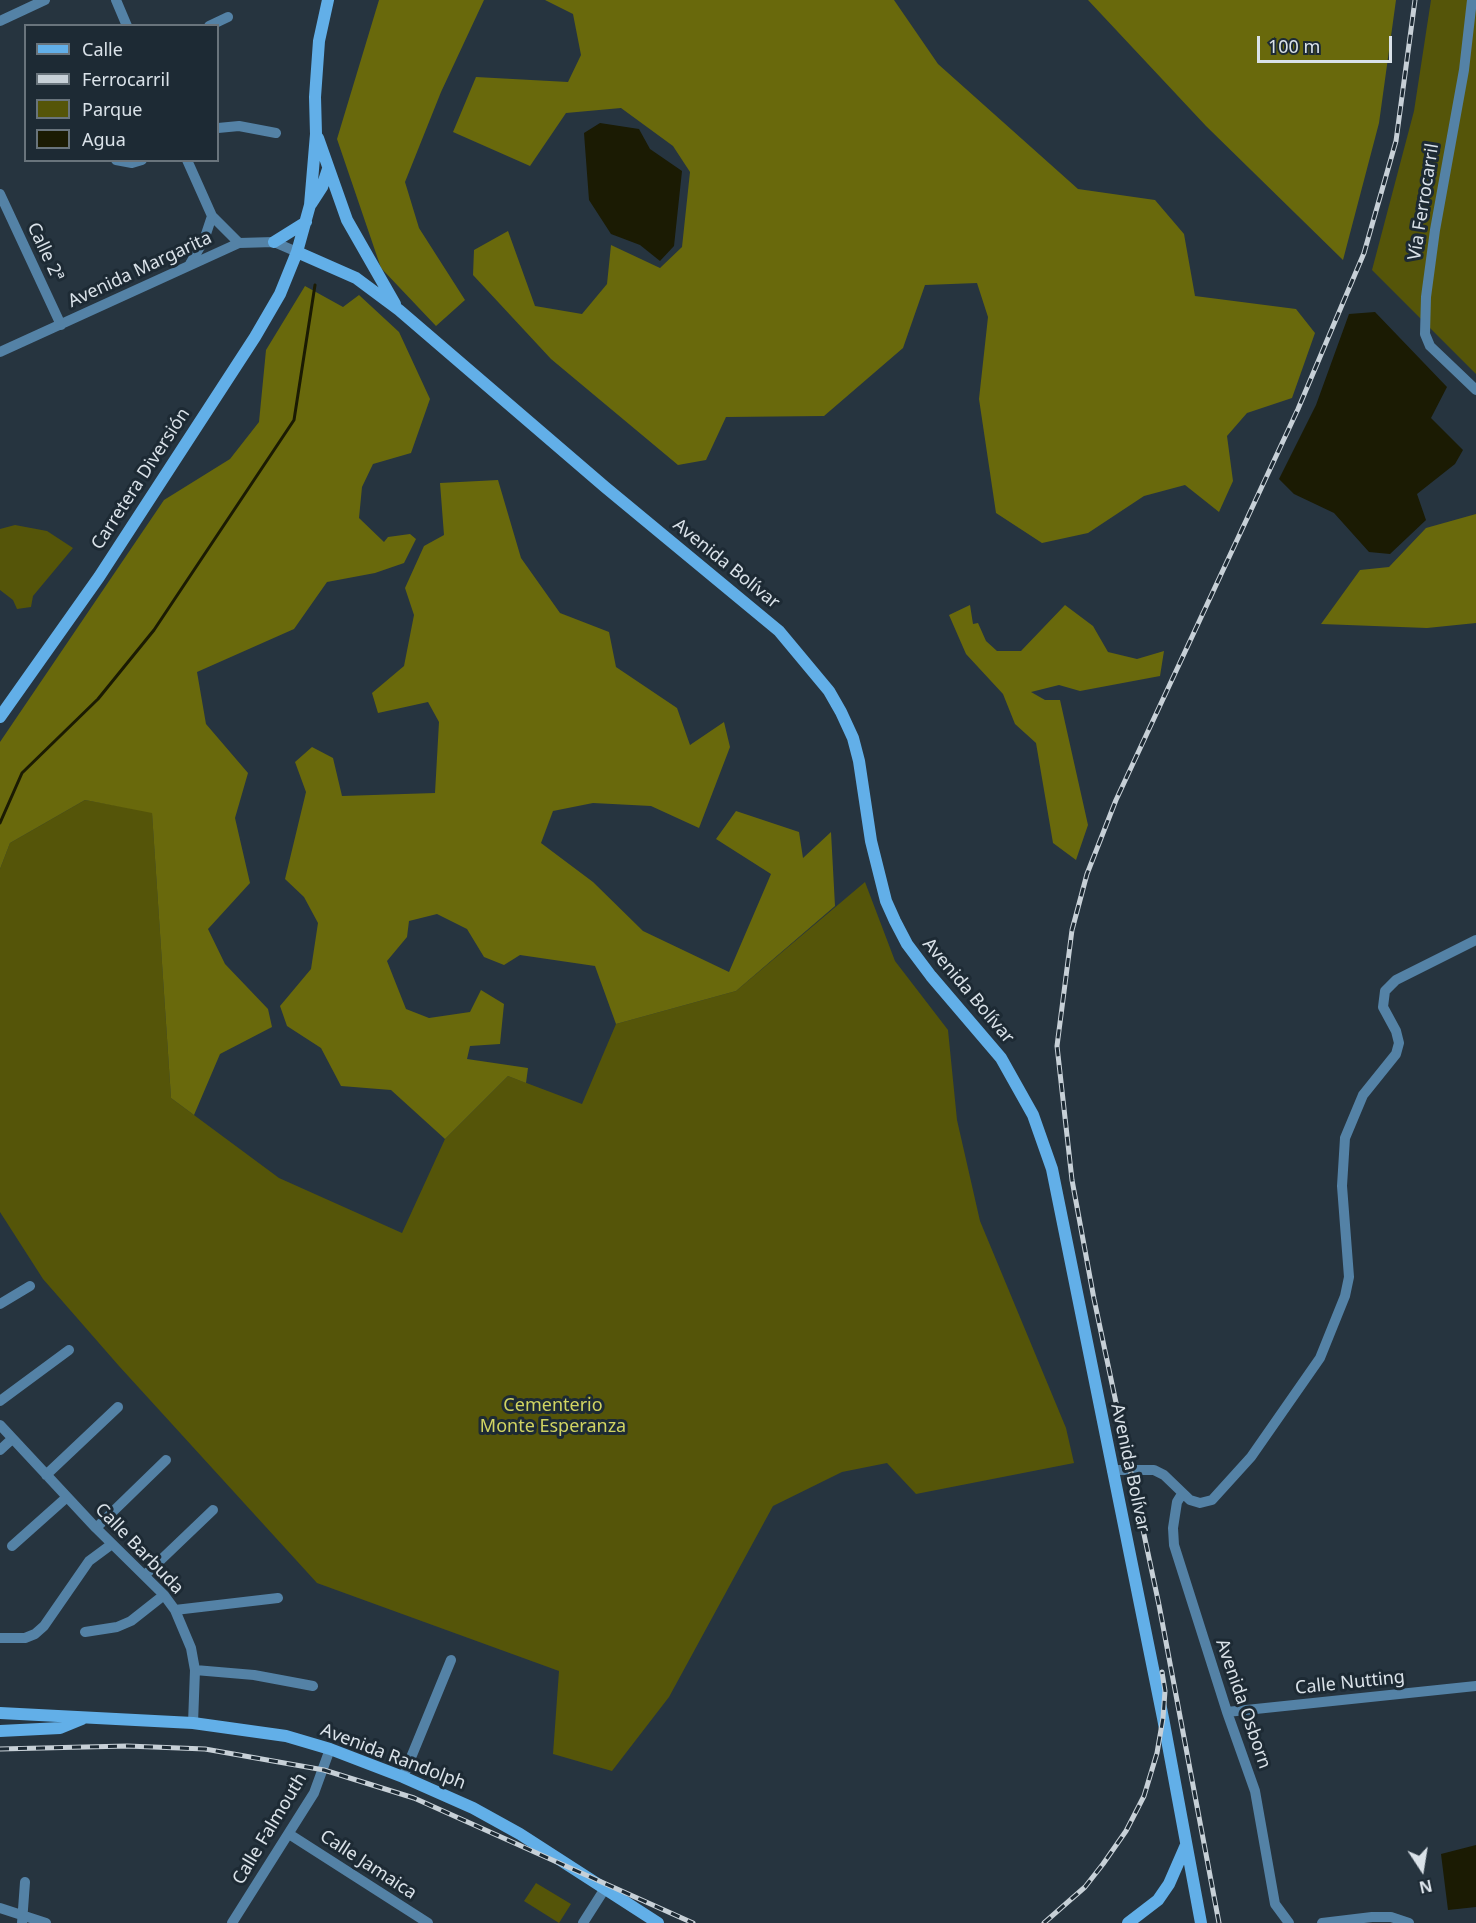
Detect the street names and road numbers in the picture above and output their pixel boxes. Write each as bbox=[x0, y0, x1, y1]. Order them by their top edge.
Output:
street label: Vía Ferrocarril bbox=[1404, 142, 1444, 262]
street label: Calle 2ª bbox=[22, 219, 68, 285]
street label: Avenida Margarita bbox=[65, 227, 215, 313]
street label: Carretera Diversión bbox=[87, 404, 195, 554]
street label: Avenida Bolívar bbox=[668, 514, 784, 614]
street label: Avenida Bolívar bbox=[918, 934, 1018, 1048]
street label: Avenida Bolívar bbox=[1106, 1402, 1154, 1534]
street label: Calle Barbuda bbox=[90, 1499, 188, 1599]
street label: Avenida Osborn bbox=[1211, 1636, 1275, 1772]
street label: Calle Nutting bbox=[1294, 1666, 1406, 1700]
street label: Avenida Randolph bbox=[317, 1719, 469, 1795]
street label: Calle Falmouth bbox=[228, 1769, 312, 1889]
street label: Calle Jamaica bbox=[316, 1826, 420, 1904]

